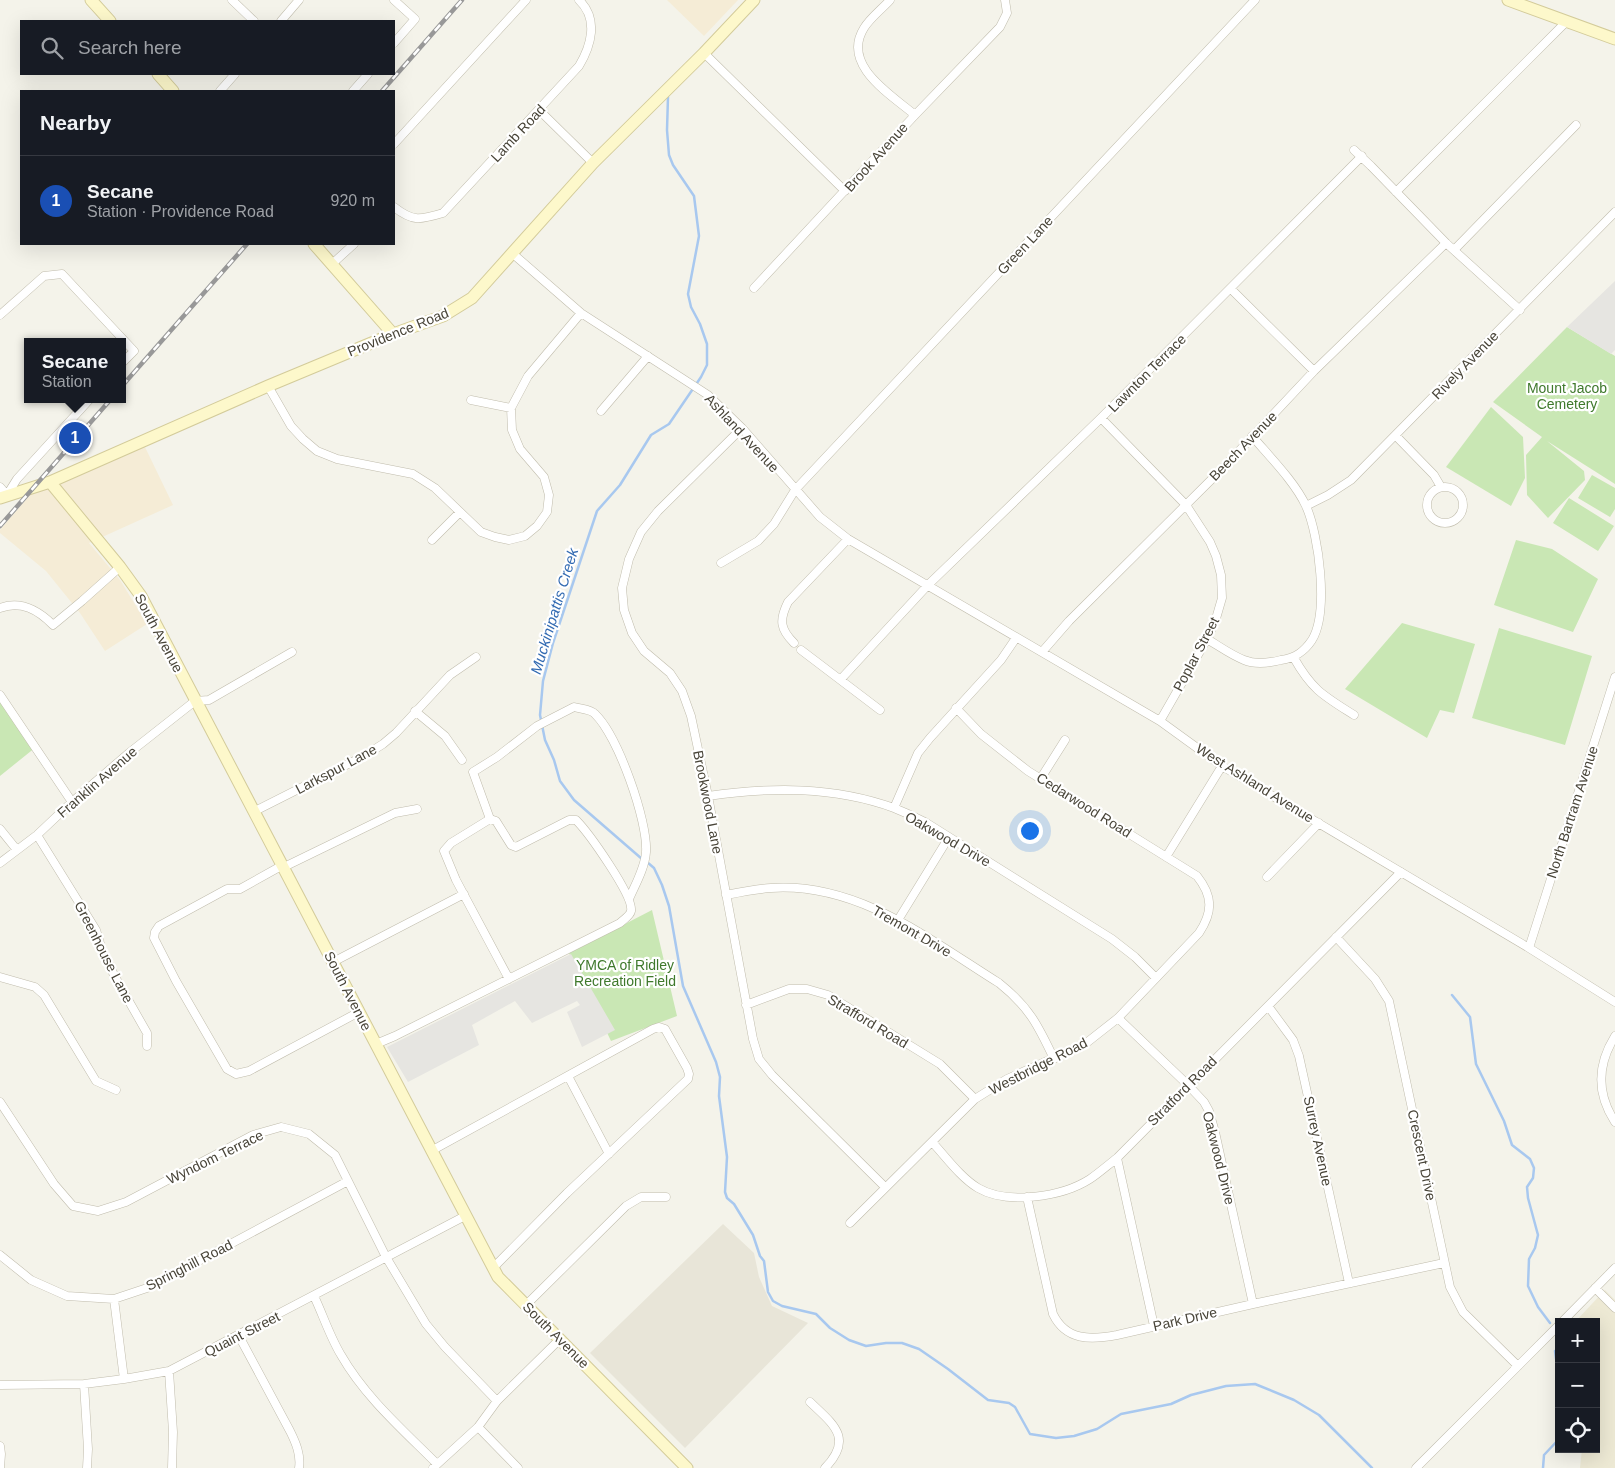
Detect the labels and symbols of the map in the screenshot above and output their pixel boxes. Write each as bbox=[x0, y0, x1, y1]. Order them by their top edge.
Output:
street label: Lamb Road bbox=[487, 101, 549, 165]
street label: Brook Avenue bbox=[841, 119, 911, 195]
street label: Green Lane bbox=[994, 212, 1056, 277]
street label: Providence Road bbox=[345, 304, 451, 360]
street label: Rively Avenue bbox=[1429, 327, 1502, 402]
street label: Lawnton Terrace bbox=[1105, 331, 1189, 415]
park label: Mount Jacob Cemetery bbox=[1527, 380, 1607, 412]
street label: Ashland Avenue bbox=[702, 391, 782, 476]
street label: Beech Avenue bbox=[1206, 408, 1280, 484]
pin: 1 bbox=[59, 419, 91, 457]
water label: Muckinipattis Creek bbox=[527, 545, 582, 676]
street label: South Avenue bbox=[132, 591, 187, 675]
street label: Poplar Street bbox=[1170, 614, 1222, 694]
street label: West Ashland Avenue bbox=[1193, 740, 1317, 826]
street label: Larkspur Lane bbox=[293, 741, 379, 797]
street label: Franklin Avenue bbox=[54, 743, 140, 821]
street label: North Bartram Avenue bbox=[1543, 744, 1601, 880]
street label: Brookwood Lane bbox=[690, 749, 726, 855]
street label: Cedarwood Road bbox=[1034, 769, 1134, 841]
street label: Oakwood Drive bbox=[903, 808, 994, 870]
your location bbox=[1017, 818, 1043, 844]
street label: Greenhouse Lane bbox=[71, 898, 137, 1006]
street label: Tremont Drive bbox=[870, 902, 954, 960]
street label: South Avenue bbox=[321, 949, 375, 1034]
park label: YMCA of Ridley Recreation Field bbox=[574, 957, 676, 989]
street label: Strafford Road bbox=[825, 991, 911, 1051]
street label: Westbridge Road bbox=[986, 1034, 1090, 1098]
street label: Stratford Road bbox=[1144, 1053, 1220, 1129]
street label: Surrey Avenue bbox=[1301, 1095, 1335, 1188]
street label: Crescent Drive bbox=[1405, 1108, 1439, 1202]
street label: Oakwood Drive bbox=[1200, 1110, 1238, 1207]
street label: Wyndom Terrace bbox=[164, 1127, 266, 1187]
street label: Springhill Road bbox=[143, 1236, 235, 1294]
street label: South Avenue bbox=[520, 1299, 593, 1372]
street label: Park Drive bbox=[1151, 1304, 1219, 1334]
street label: Quaint Street bbox=[202, 1308, 282, 1360]

